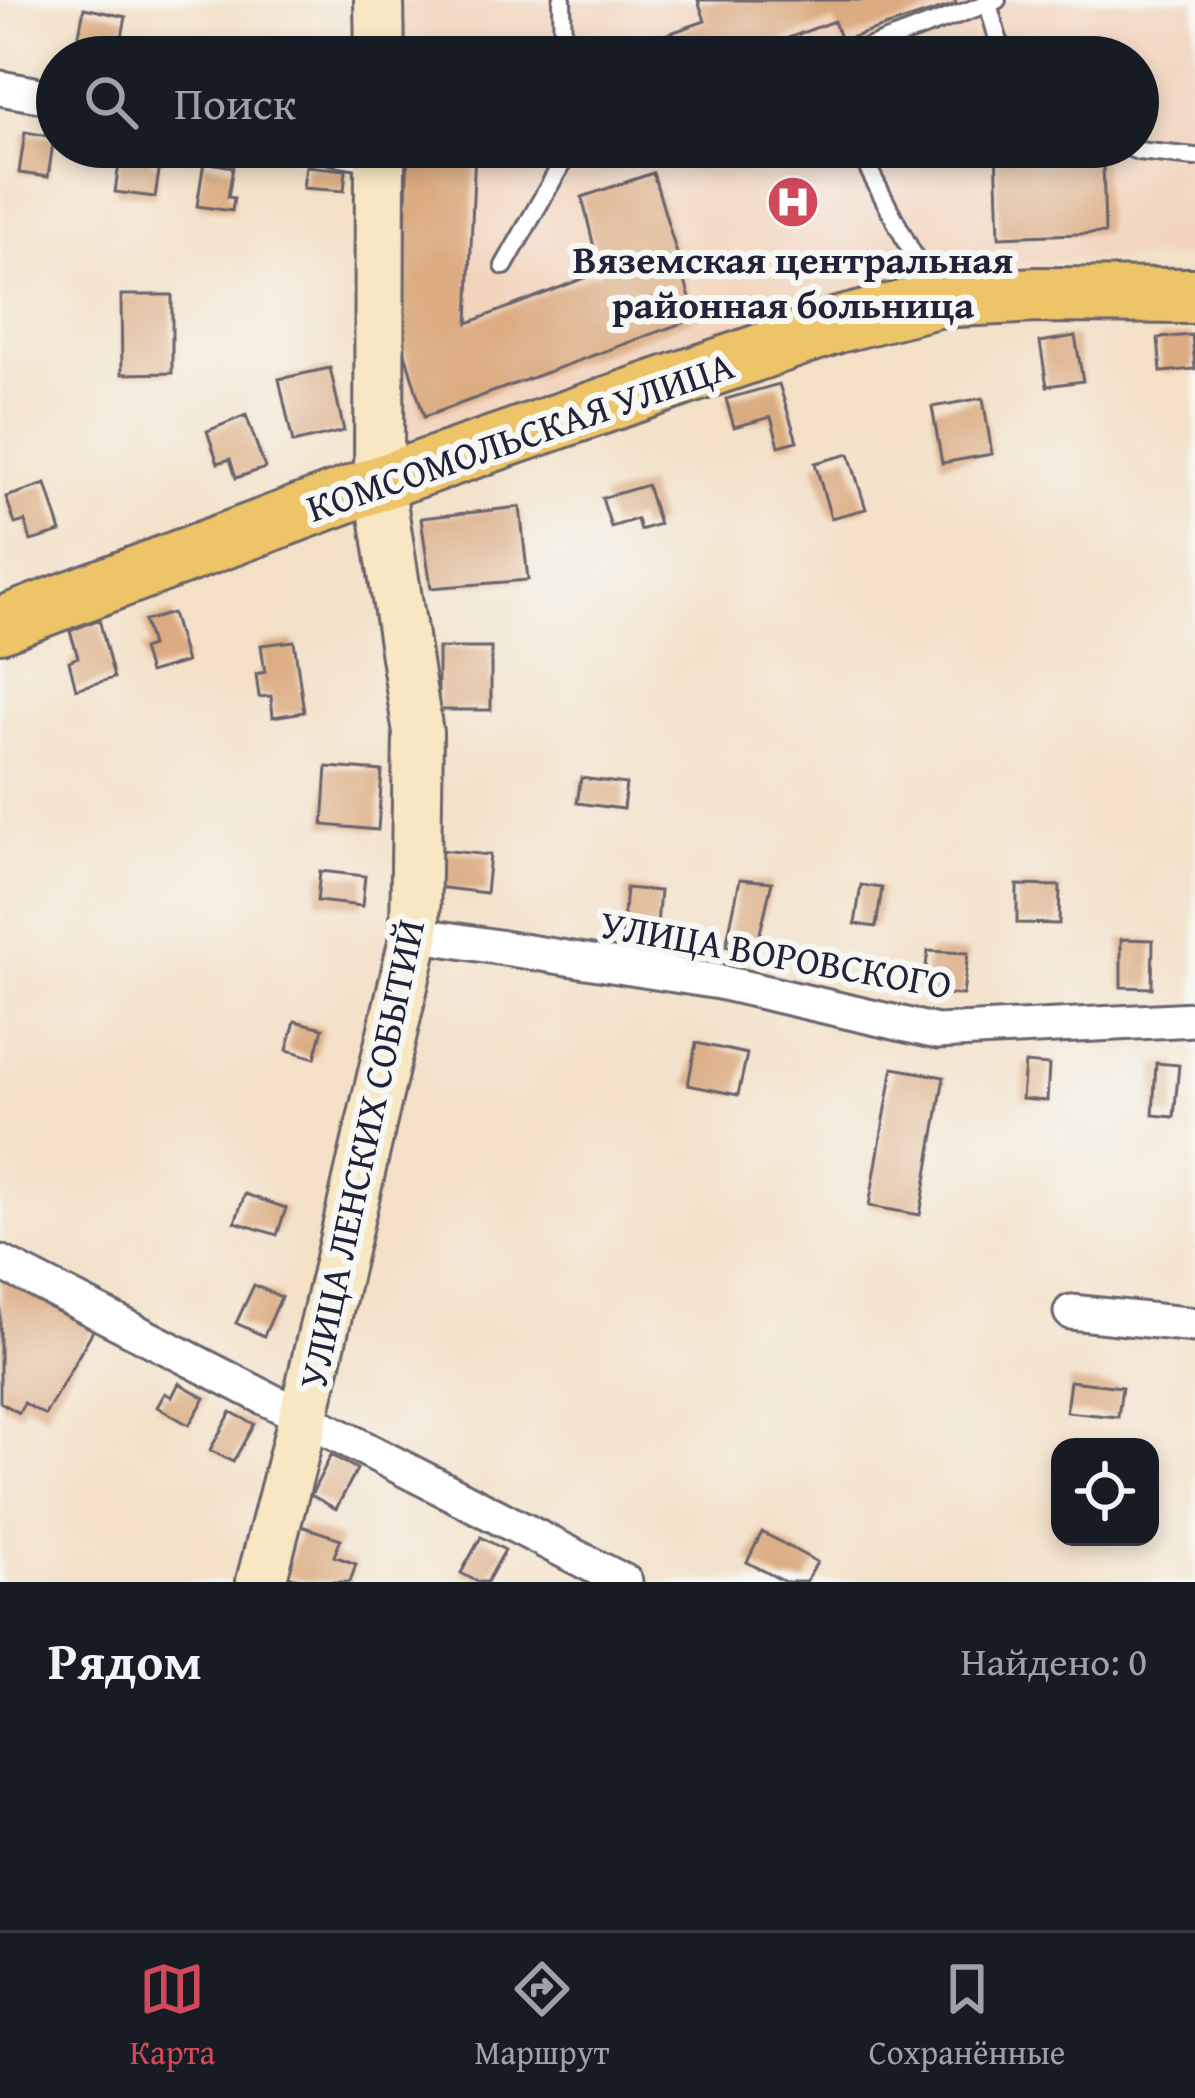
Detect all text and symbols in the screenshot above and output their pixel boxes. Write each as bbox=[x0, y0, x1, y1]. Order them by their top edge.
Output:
search box bbox=[36, 36, 1159, 168]
icon: search bbox=[78, 69, 144, 135]
text: Поиск bbox=[174, 70, 296, 135]
hospital icon: Вяземская центральная районная больница bbox=[765, 174, 821, 230]
place label: Вяземская центральная районная больница bbox=[573, 230, 1013, 332]
street label: КОМСОМОЛЬСКАЯ УЛИЦА bbox=[299, 336, 741, 535]
street label: УЛИЦА ВОРОВСКОГО bbox=[596, 895, 956, 1012]
street label: УЛИЦА ЛЕНСКИХ СОБЫТИЙ bbox=[283, 914, 438, 1394]
map controls bbox=[1051, 1438, 1159, 1546]
button: locate bbox=[1051, 1438, 1159, 1546]
text: Рядом bbox=[48, 1623, 202, 1698]
text: Найдено: 0 bbox=[960, 1632, 1147, 1689]
tab: Карта bbox=[130, 1956, 215, 2076]
tab: Маршрут bbox=[474, 1956, 609, 2076]
tab: Сохранённые bbox=[869, 1956, 1065, 2076]

